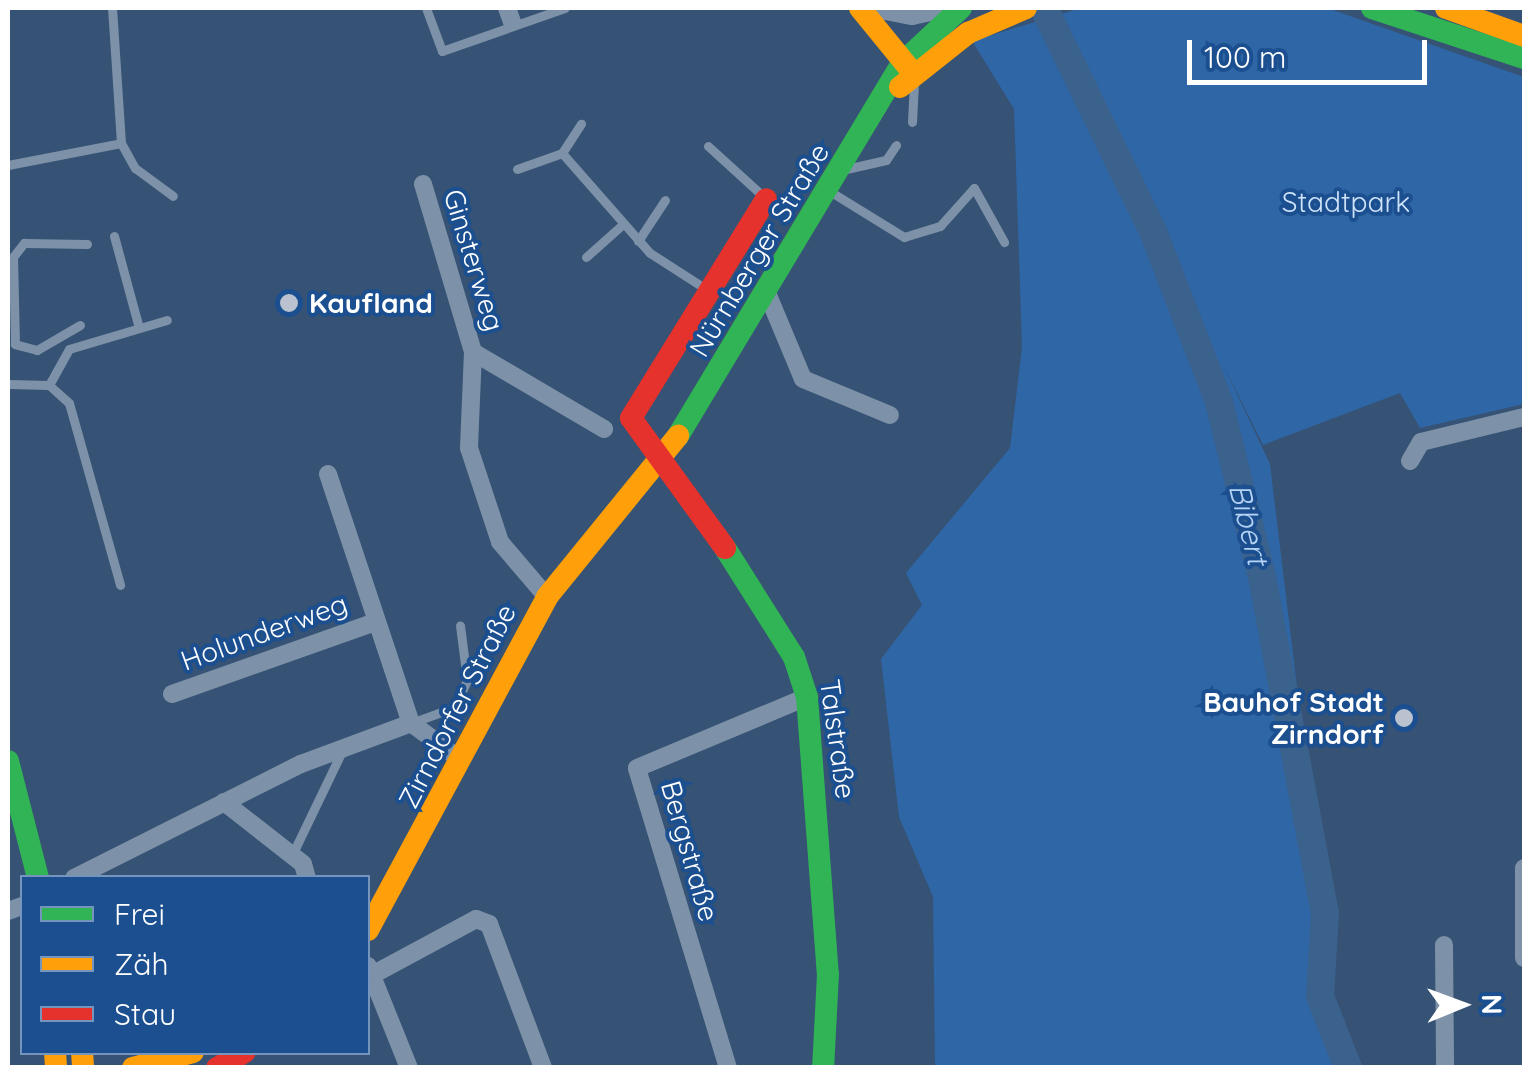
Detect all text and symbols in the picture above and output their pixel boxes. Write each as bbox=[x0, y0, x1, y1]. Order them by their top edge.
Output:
scale bar bbox=[1192, 20, 1432, 82]
text: 100 m bbox=[1204, 38, 1286, 76]
street label: Nürnberger Straße bbox=[682, 137, 836, 363]
street label: Ginsterweg bbox=[437, 185, 511, 335]
park label: Stadtpark bbox=[1282, 185, 1410, 219]
place label: Kaufland bbox=[309, 286, 433, 320]
marker: Kaufland bbox=[278, 292, 300, 314]
water label: Bibert bbox=[1222, 479, 1276, 569]
street label: Holunderweg bbox=[176, 586, 352, 678]
street label: Zirndorfer Straße bbox=[391, 598, 523, 814]
street label: Talstraße bbox=[813, 677, 863, 801]
place label: Bauhof Stadt Zirndorf bbox=[1203, 685, 1384, 751]
marker: Bauhof Stadt Zirndorf bbox=[1393, 707, 1415, 729]
street label: Bergstraße bbox=[654, 777, 726, 925]
legend bbox=[20, 875, 370, 1055]
text: Frei bbox=[114, 895, 165, 933]
text: Zäh bbox=[114, 945, 169, 983]
north arrow bbox=[1412, 955, 1512, 1055]
text: N bbox=[1475, 994, 1510, 1015]
text: Stau bbox=[114, 995, 176, 1033]

